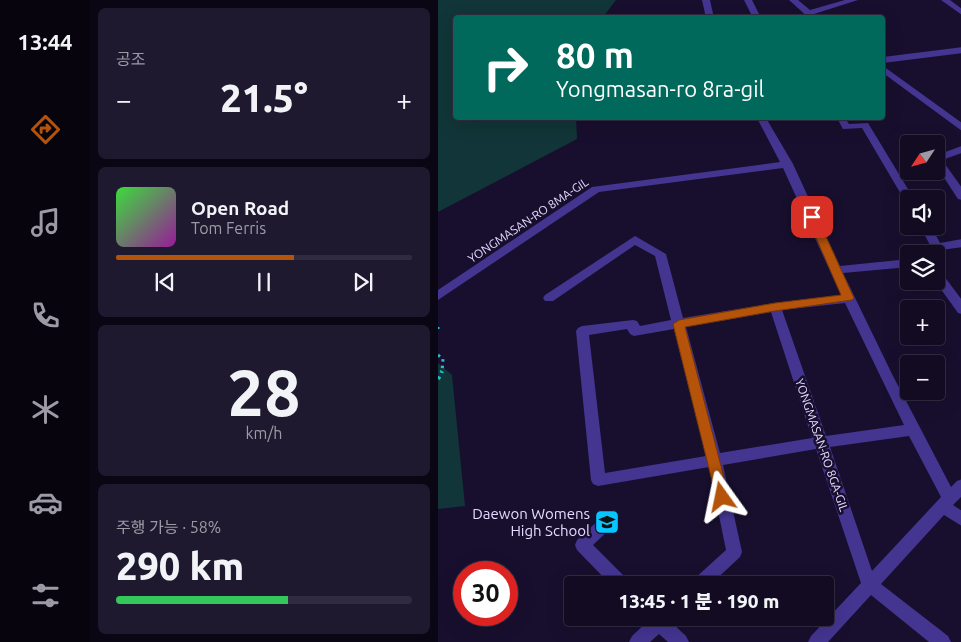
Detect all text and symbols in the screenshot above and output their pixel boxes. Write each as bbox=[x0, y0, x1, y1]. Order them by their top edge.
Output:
text: 13:44 bbox=[17, 29, 73, 54]
icon: right bbox=[473, 35, 538, 100]
text: 80 m bbox=[556, 35, 634, 75]
text: 공조 bbox=[116, 50, 145, 68]
text: Yongmasan-ro 8ra-gil bbox=[556, 76, 764, 101]
text: 21.5° bbox=[220, 77, 308, 119]
text: − bbox=[116, 84, 132, 115]
text: + bbox=[396, 84, 412, 115]
icon: directions bbox=[28, 112, 63, 147]
north arrow bbox=[900, 135, 946, 180]
map controls bbox=[900, 135, 945, 400]
street label: YONGMASAN-RO 8MA-GIL bbox=[465, 175, 591, 265]
button: sound bbox=[900, 190, 945, 235]
pin bbox=[791, 196, 833, 238]
text: Open Road bbox=[191, 197, 289, 219]
icon: arrive bbox=[798, 203, 826, 231]
icon: music bbox=[28, 205, 63, 240]
text: Tom Ferris bbox=[191, 219, 266, 237]
button: layers bbox=[900, 245, 945, 290]
icon: previous bbox=[151, 268, 179, 296]
icon: pause bbox=[250, 268, 278, 296]
icon: next bbox=[349, 268, 377, 296]
icon: phone bbox=[28, 298, 63, 333]
button: + bbox=[900, 300, 945, 345]
text: 28 bbox=[227, 355, 301, 428]
button: − bbox=[900, 355, 945, 400]
street label: YONGMASAN-RO 8GA-GIL bbox=[793, 377, 851, 513]
icon: climate bbox=[28, 392, 63, 427]
text: km/h bbox=[246, 424, 282, 442]
position arrow bbox=[695, 470, 747, 522]
icon: car bbox=[28, 485, 63, 520]
place label: Daewon Womens High School bbox=[472, 505, 590, 539]
school or university icon: Daewon Womens High School bbox=[594, 509, 620, 535]
text: 주행 가능 · 58% bbox=[116, 518, 221, 536]
text: 290 km bbox=[116, 545, 244, 587]
speed limit sign: 30 bbox=[453, 561, 518, 626]
icon: filters bbox=[28, 578, 63, 613]
text: 13:45 · 1 분 · 190 m bbox=[619, 590, 779, 612]

